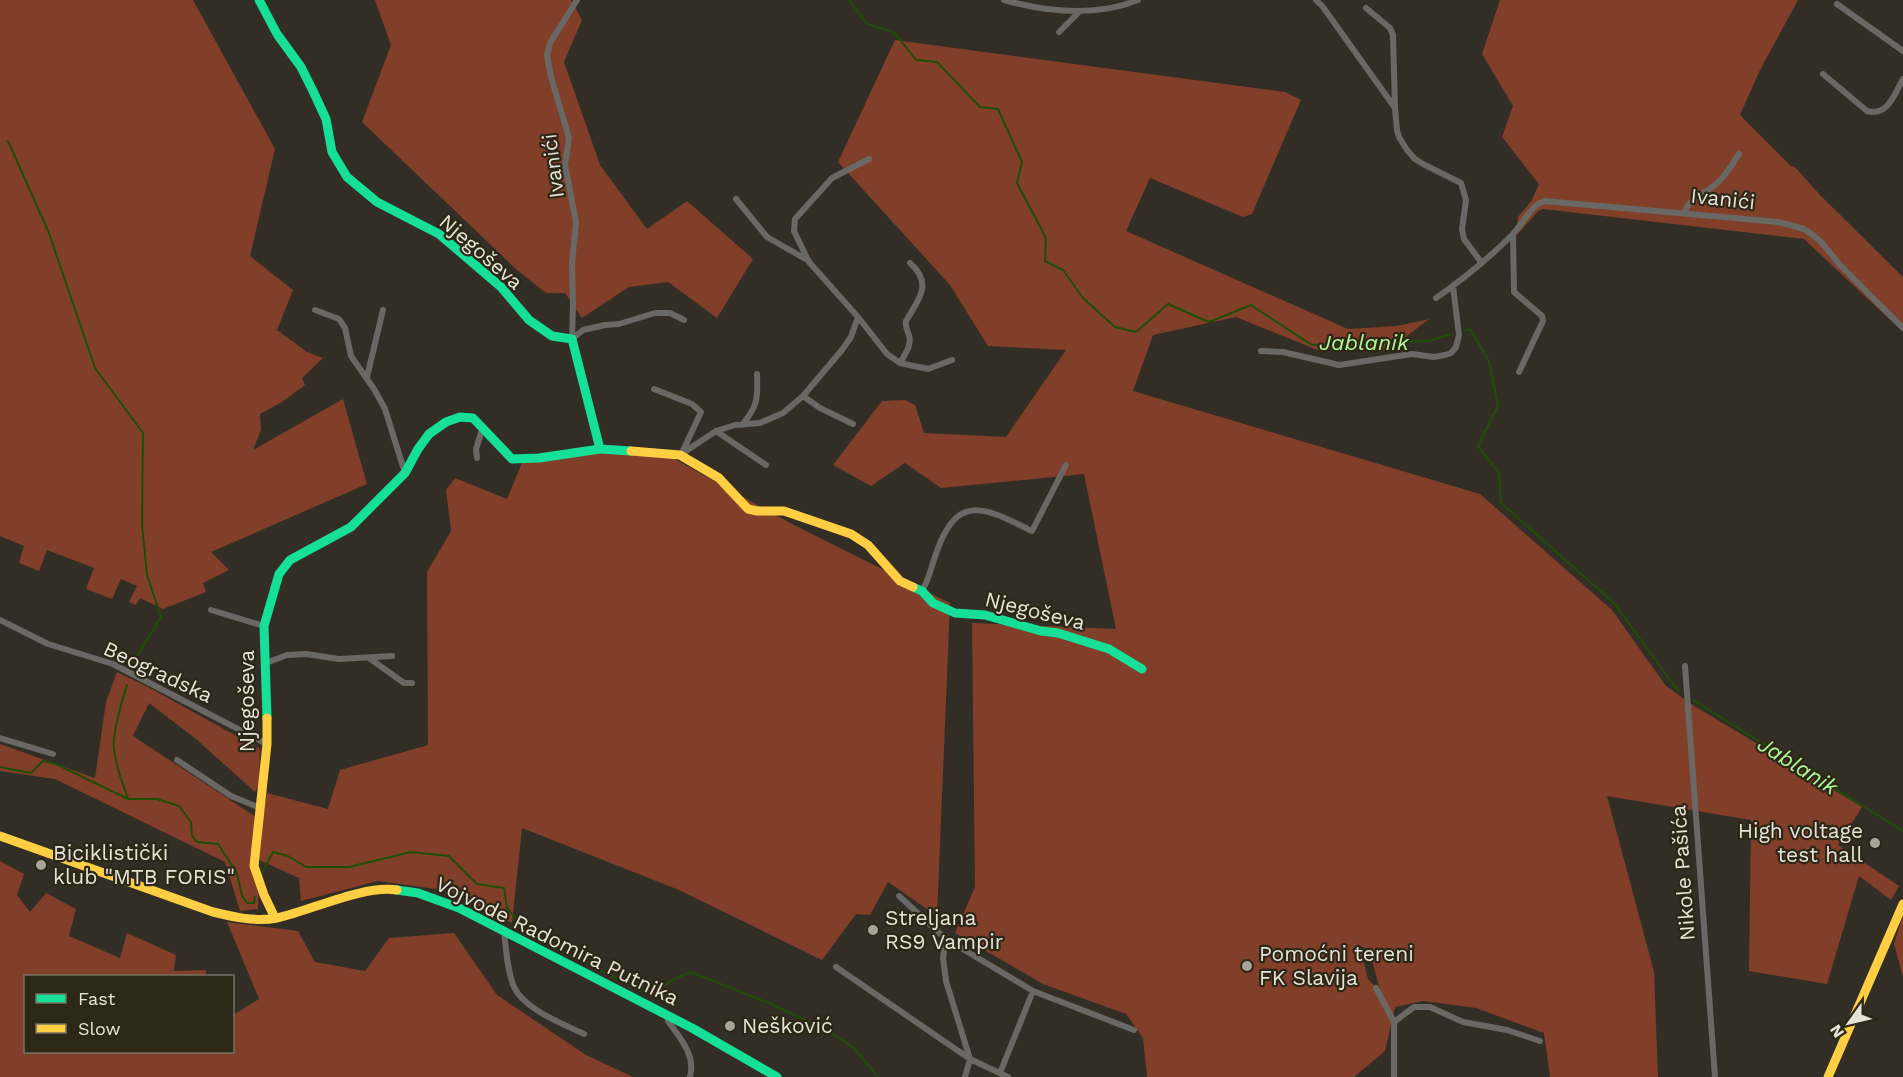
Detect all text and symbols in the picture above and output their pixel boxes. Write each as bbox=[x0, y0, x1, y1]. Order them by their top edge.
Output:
street label: Ivanići bbox=[536, 132, 569, 200]
street label: Ivanići bbox=[1690, 183, 1757, 214]
street label: Njegoševa bbox=[435, 209, 528, 295]
water label: Jablanik bbox=[1319, 330, 1410, 355]
street label: Njegoševa bbox=[982, 586, 1088, 635]
street label: Beogradska bbox=[100, 635, 217, 708]
street label: Njegoševa bbox=[234, 650, 259, 752]
water label: Jablanik bbox=[1753, 731, 1843, 800]
street label: Nikole Pašića bbox=[1665, 804, 1700, 942]
place label: High voltage test hall bbox=[1738, 818, 1864, 867]
marker: High voltage test hall bbox=[1868, 836, 1882, 850]
place label: Biciklistički klub "MTB FORIS" bbox=[53, 840, 235, 889]
marker: Biciklistički klub "MTB FORIS" bbox=[34, 858, 48, 872]
street label: Vojvode Radomira Putnika bbox=[431, 871, 683, 1010]
place label: Streljana RS9 Vampir bbox=[885, 905, 1004, 954]
marker: Streljana RS9 Vampir bbox=[866, 923, 880, 937]
place label: Pomoćni tereni FK Slavija bbox=[1259, 941, 1414, 990]
marker: Pomoćni tereni FK Slavija bbox=[1240, 959, 1254, 973]
legend bbox=[24, 975, 234, 1053]
text: Fast bbox=[78, 988, 116, 1009]
north arrow bbox=[1819, 993, 1879, 1053]
place label: Nešković bbox=[742, 1013, 833, 1038]
text: Slow bbox=[78, 1018, 121, 1039]
marker: Nešković bbox=[723, 1019, 737, 1033]
text: N bbox=[1826, 1021, 1848, 1041]

